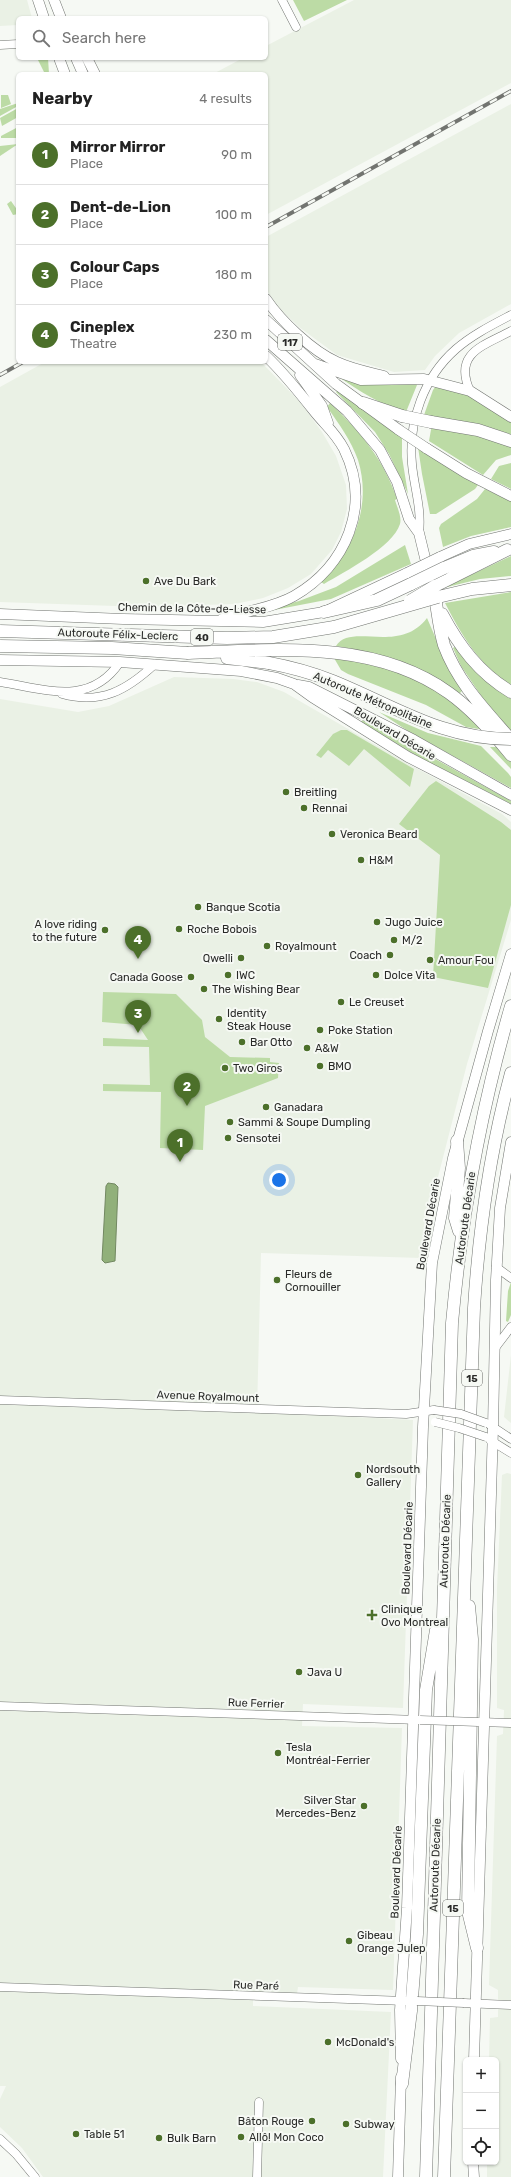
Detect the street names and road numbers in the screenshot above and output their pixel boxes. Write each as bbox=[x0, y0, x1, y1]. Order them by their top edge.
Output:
road number: 117 bbox=[278, 334, 302, 350]
street label: Chemin de la Côte-de-Liesse bbox=[118, 601, 266, 616]
street label: Autoroute Félix-Leclerc bbox=[57, 626, 178, 643]
road number: 40 bbox=[191, 629, 213, 645]
street label: Autoroute Métropolitaine bbox=[311, 669, 434, 732]
street label: Boulevard Décarie bbox=[352, 704, 438, 763]
street label: Autoroute Décarie bbox=[453, 1171, 478, 1265]
street label: Boulevard Décarie bbox=[414, 1177, 443, 1271]
road number: 15 bbox=[462, 1370, 482, 1386]
street label: Avenue Royalmount bbox=[156, 1388, 260, 1405]
street label: Autoroute Décarie bbox=[437, 1494, 454, 1588]
street label: Boulevard Décarie bbox=[399, 1501, 416, 1595]
street label: Rue Ferrier bbox=[228, 1696, 285, 1711]
street label: Autoroute Décarie bbox=[427, 1818, 444, 1912]
street label: Boulevard Décarie bbox=[388, 1825, 405, 1919]
road number: 15 bbox=[443, 1900, 463, 1916]
street label: Rue Paré bbox=[233, 1978, 279, 1993]

